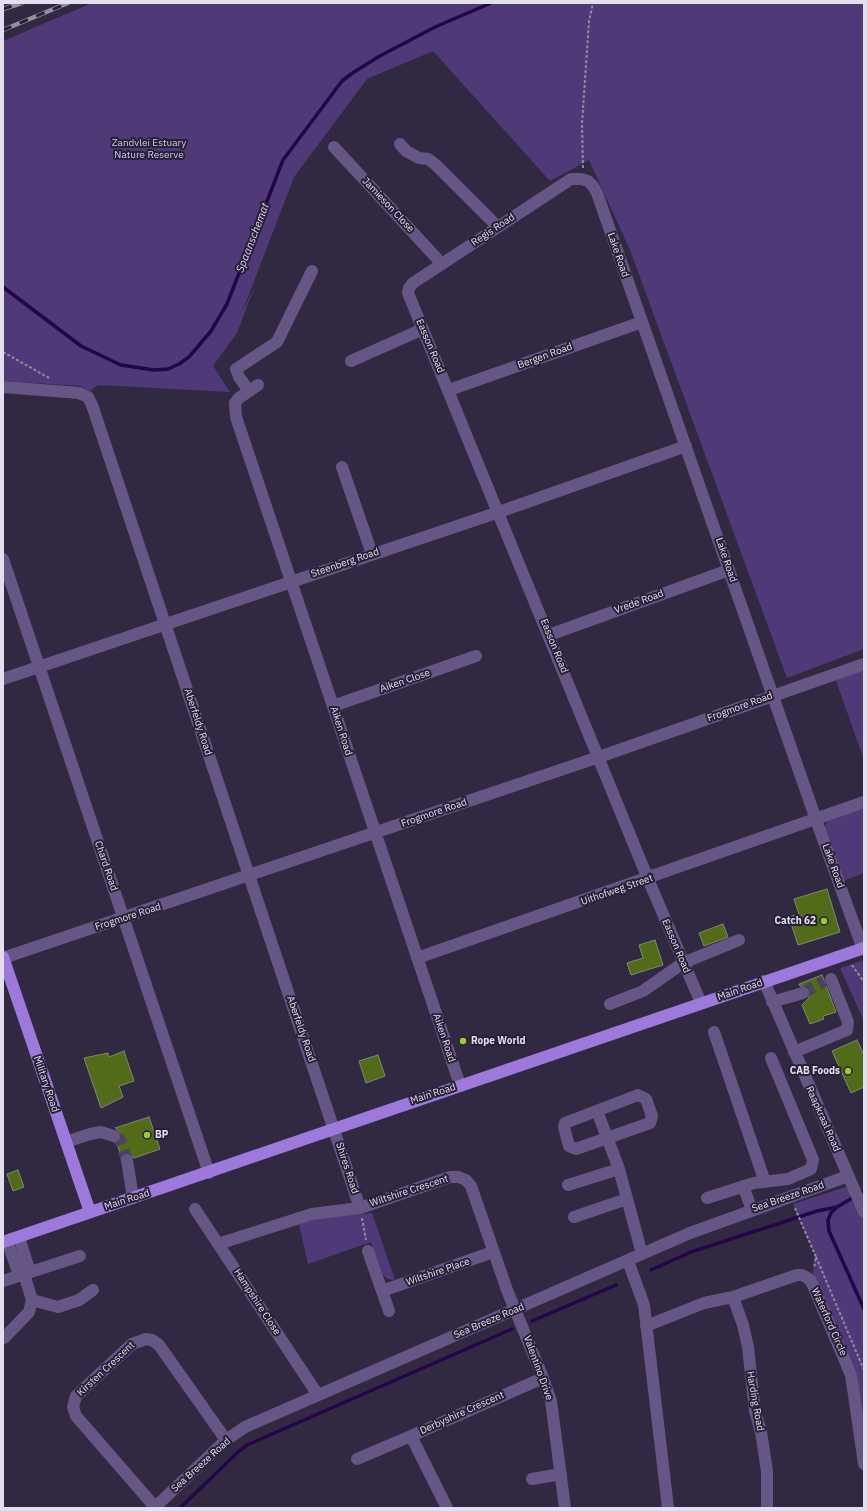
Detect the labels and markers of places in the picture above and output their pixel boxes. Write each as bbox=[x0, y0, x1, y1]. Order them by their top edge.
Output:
place label: Catch 62 bbox=[775, 915, 816, 927]
marker: Catch 62 bbox=[819, 916, 829, 926]
place label: Rope World bbox=[471, 1035, 526, 1047]
marker: Rope World bbox=[458, 1036, 468, 1046]
place label: CAB Foods bbox=[790, 1065, 840, 1077]
marker: CAB Foods bbox=[843, 1066, 853, 1076]
place label: BP bbox=[155, 1129, 168, 1141]
marker: BP bbox=[142, 1130, 152, 1140]

